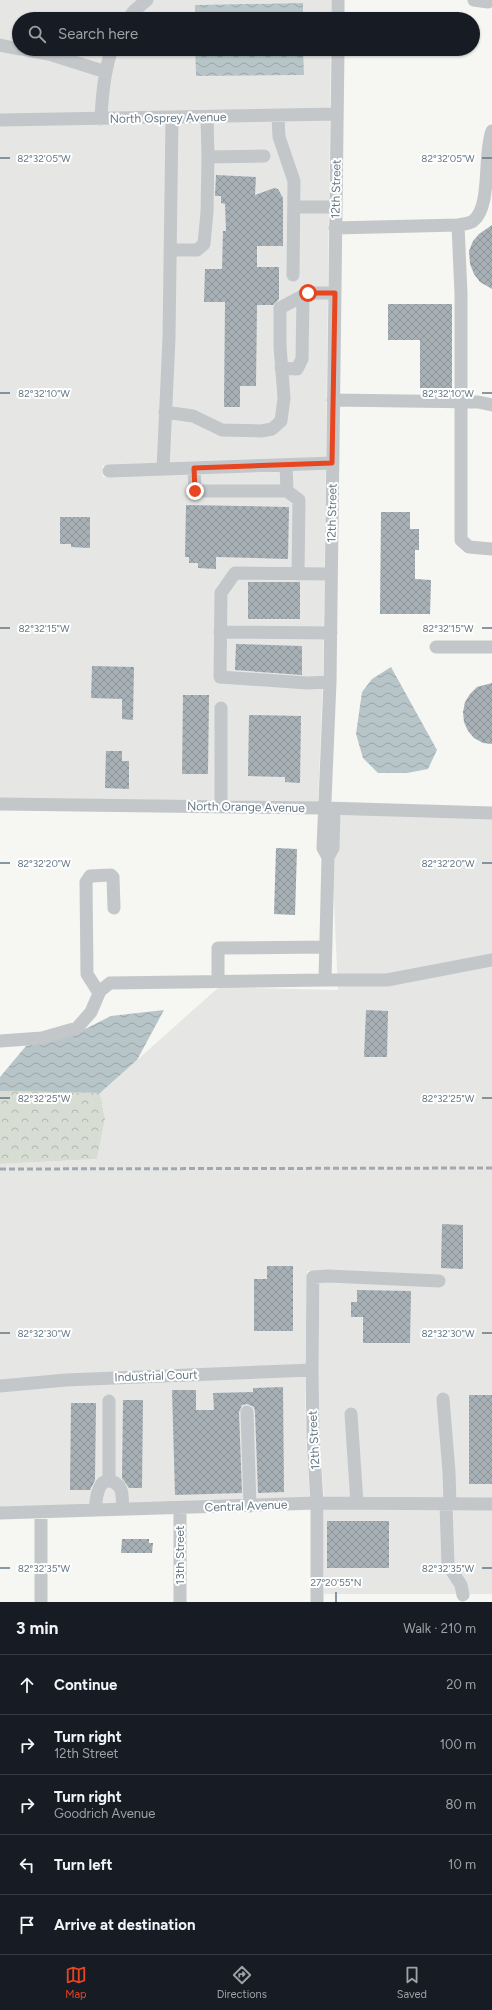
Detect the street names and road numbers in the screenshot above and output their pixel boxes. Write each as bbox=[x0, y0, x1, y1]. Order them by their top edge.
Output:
street label: North Osprey Avenue bbox=[109, 110, 227, 126]
street label: 12th Street bbox=[328, 159, 344, 219]
street label: 12th Street bbox=[324, 483, 340, 543]
street label: North Orange Avenue bbox=[187, 799, 305, 815]
street label: Industrial Court bbox=[114, 1368, 198, 1384]
street label: 12th Street bbox=[305, 1409, 323, 1470]
street label: Central Avenue bbox=[204, 1498, 288, 1514]
street label: 13th Street bbox=[173, 1525, 187, 1585]

